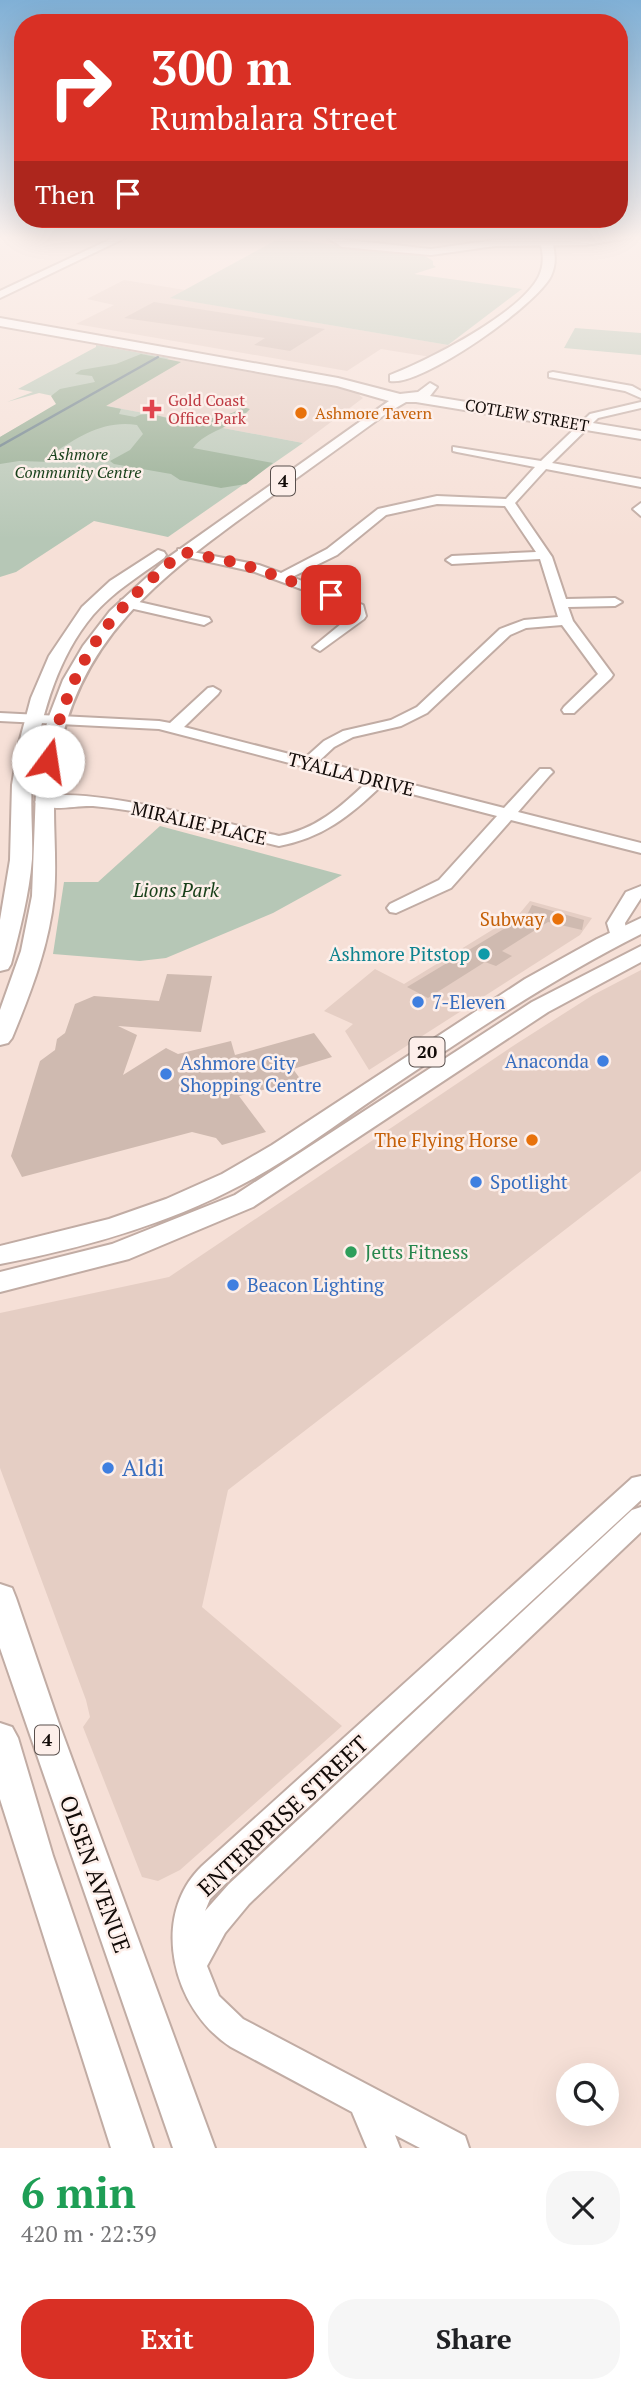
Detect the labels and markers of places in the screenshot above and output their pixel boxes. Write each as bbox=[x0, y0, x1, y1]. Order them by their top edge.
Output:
place label: Gold Coast Office Park bbox=[168, 389, 247, 429]
marker: Gold Coast Office Park bbox=[142, 399, 162, 419]
place label: Ashmore Tavern bbox=[315, 402, 433, 424]
marker: Ashmore Tavern bbox=[293, 405, 309, 421]
pin bbox=[301, 565, 361, 625]
place label: Subway bbox=[480, 906, 544, 931]
marker: Subway bbox=[550, 911, 566, 927]
place label: Ashmore Pitstop bbox=[329, 941, 470, 966]
marker: Ashmore Pitstop bbox=[476, 946, 492, 962]
place label: 7-Eleven bbox=[432, 989, 505, 1014]
marker: 7-Eleven bbox=[410, 994, 426, 1010]
place label: Anaconda bbox=[505, 1048, 589, 1073]
place label: Ashmore City Shopping Centre bbox=[180, 1050, 322, 1097]
marker: Anaconda bbox=[595, 1053, 611, 1069]
marker: Ashmore City Shopping Centre bbox=[158, 1066, 174, 1082]
place label: The Flying Horse bbox=[374, 1127, 518, 1152]
marker: The Flying Horse bbox=[524, 1132, 540, 1148]
place label: Spotlight bbox=[490, 1169, 568, 1194]
marker: Spotlight bbox=[468, 1174, 484, 1190]
place label: Jetts Fitness bbox=[365, 1239, 468, 1264]
marker: Jetts Fitness bbox=[343, 1244, 359, 1260]
place label: Beacon Lighting bbox=[247, 1272, 385, 1297]
marker: Beacon Lighting bbox=[225, 1277, 241, 1293]
place label: Aldi bbox=[122, 1452, 164, 1483]
marker: Aldi bbox=[100, 1460, 116, 1476]

